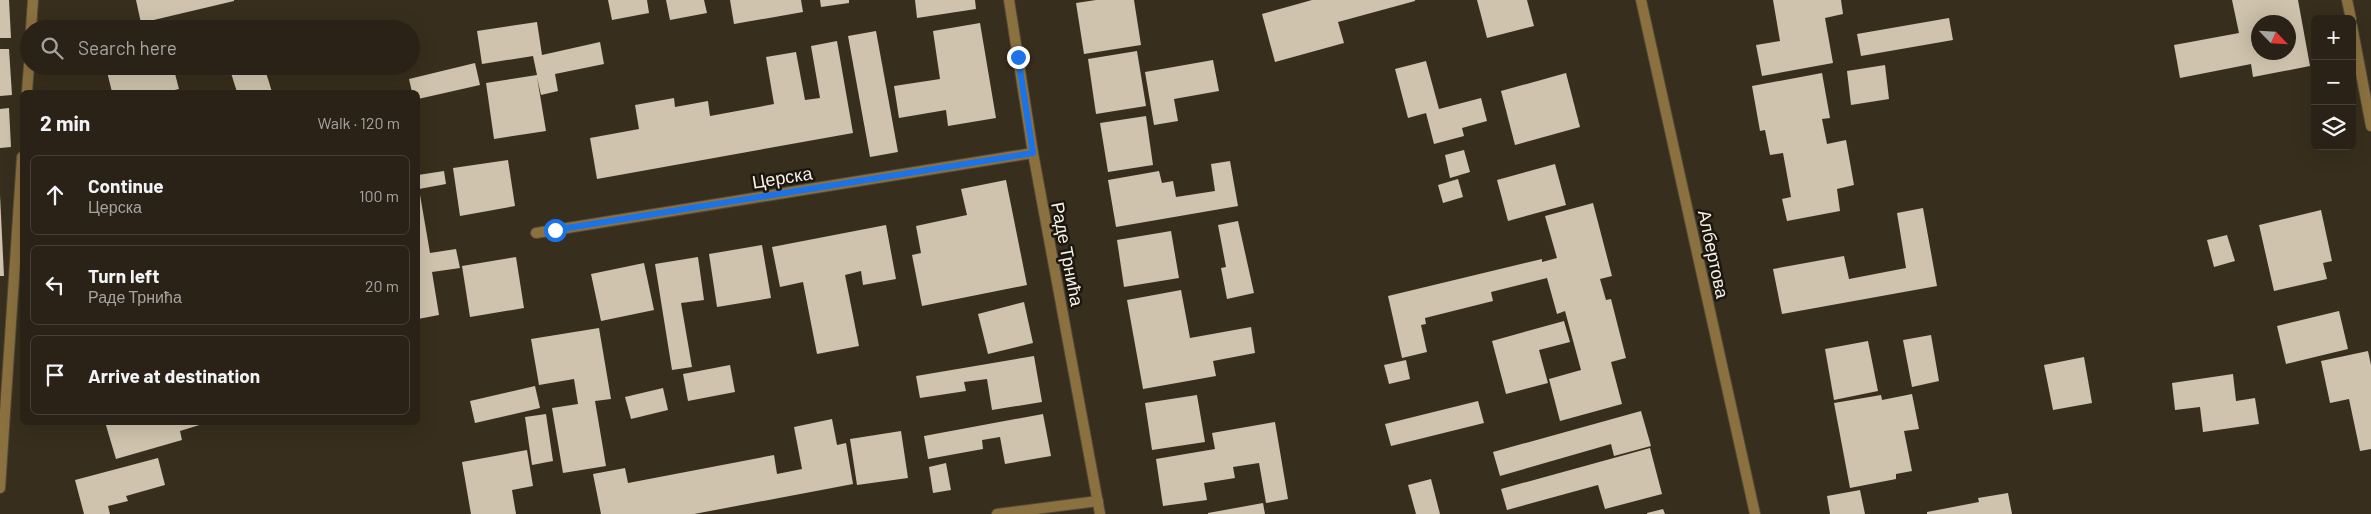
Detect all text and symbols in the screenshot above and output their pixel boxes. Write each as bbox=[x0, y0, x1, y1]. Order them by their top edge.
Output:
north arrow bbox=[2251, 15, 2296, 60]
map controls bbox=[2311, 15, 2356, 150]
button: + bbox=[2311, 15, 2356, 60]
search box bbox=[20, 20, 420, 75]
icon: search bbox=[38, 34, 66, 62]
text: Search here bbox=[78, 36, 177, 59]
route end bbox=[1007, 46, 1030, 69]
button: − bbox=[2311, 60, 2356, 105]
button: layers bbox=[2311, 105, 2356, 150]
text: 2 min bbox=[40, 110, 90, 135]
text: Walk · 120 m bbox=[317, 113, 400, 132]
street label: Церска bbox=[750, 161, 815, 193]
text: Continue bbox=[88, 174, 164, 197]
icon: ahead bbox=[41, 181, 69, 209]
text: 100 m bbox=[359, 186, 399, 205]
text: Церска bbox=[88, 197, 142, 216]
street label: Раде Трнића bbox=[1047, 200, 1089, 309]
street label: Албертова bbox=[1694, 208, 1734, 301]
route start bbox=[544, 219, 567, 242]
text: Turn left bbox=[88, 264, 159, 287]
icon: left bbox=[41, 271, 69, 299]
text: 20 m bbox=[365, 276, 399, 295]
text: Раде Трнића bbox=[88, 287, 182, 306]
icon: arrive bbox=[41, 361, 69, 389]
text: Arrive at destination bbox=[88, 364, 260, 387]

